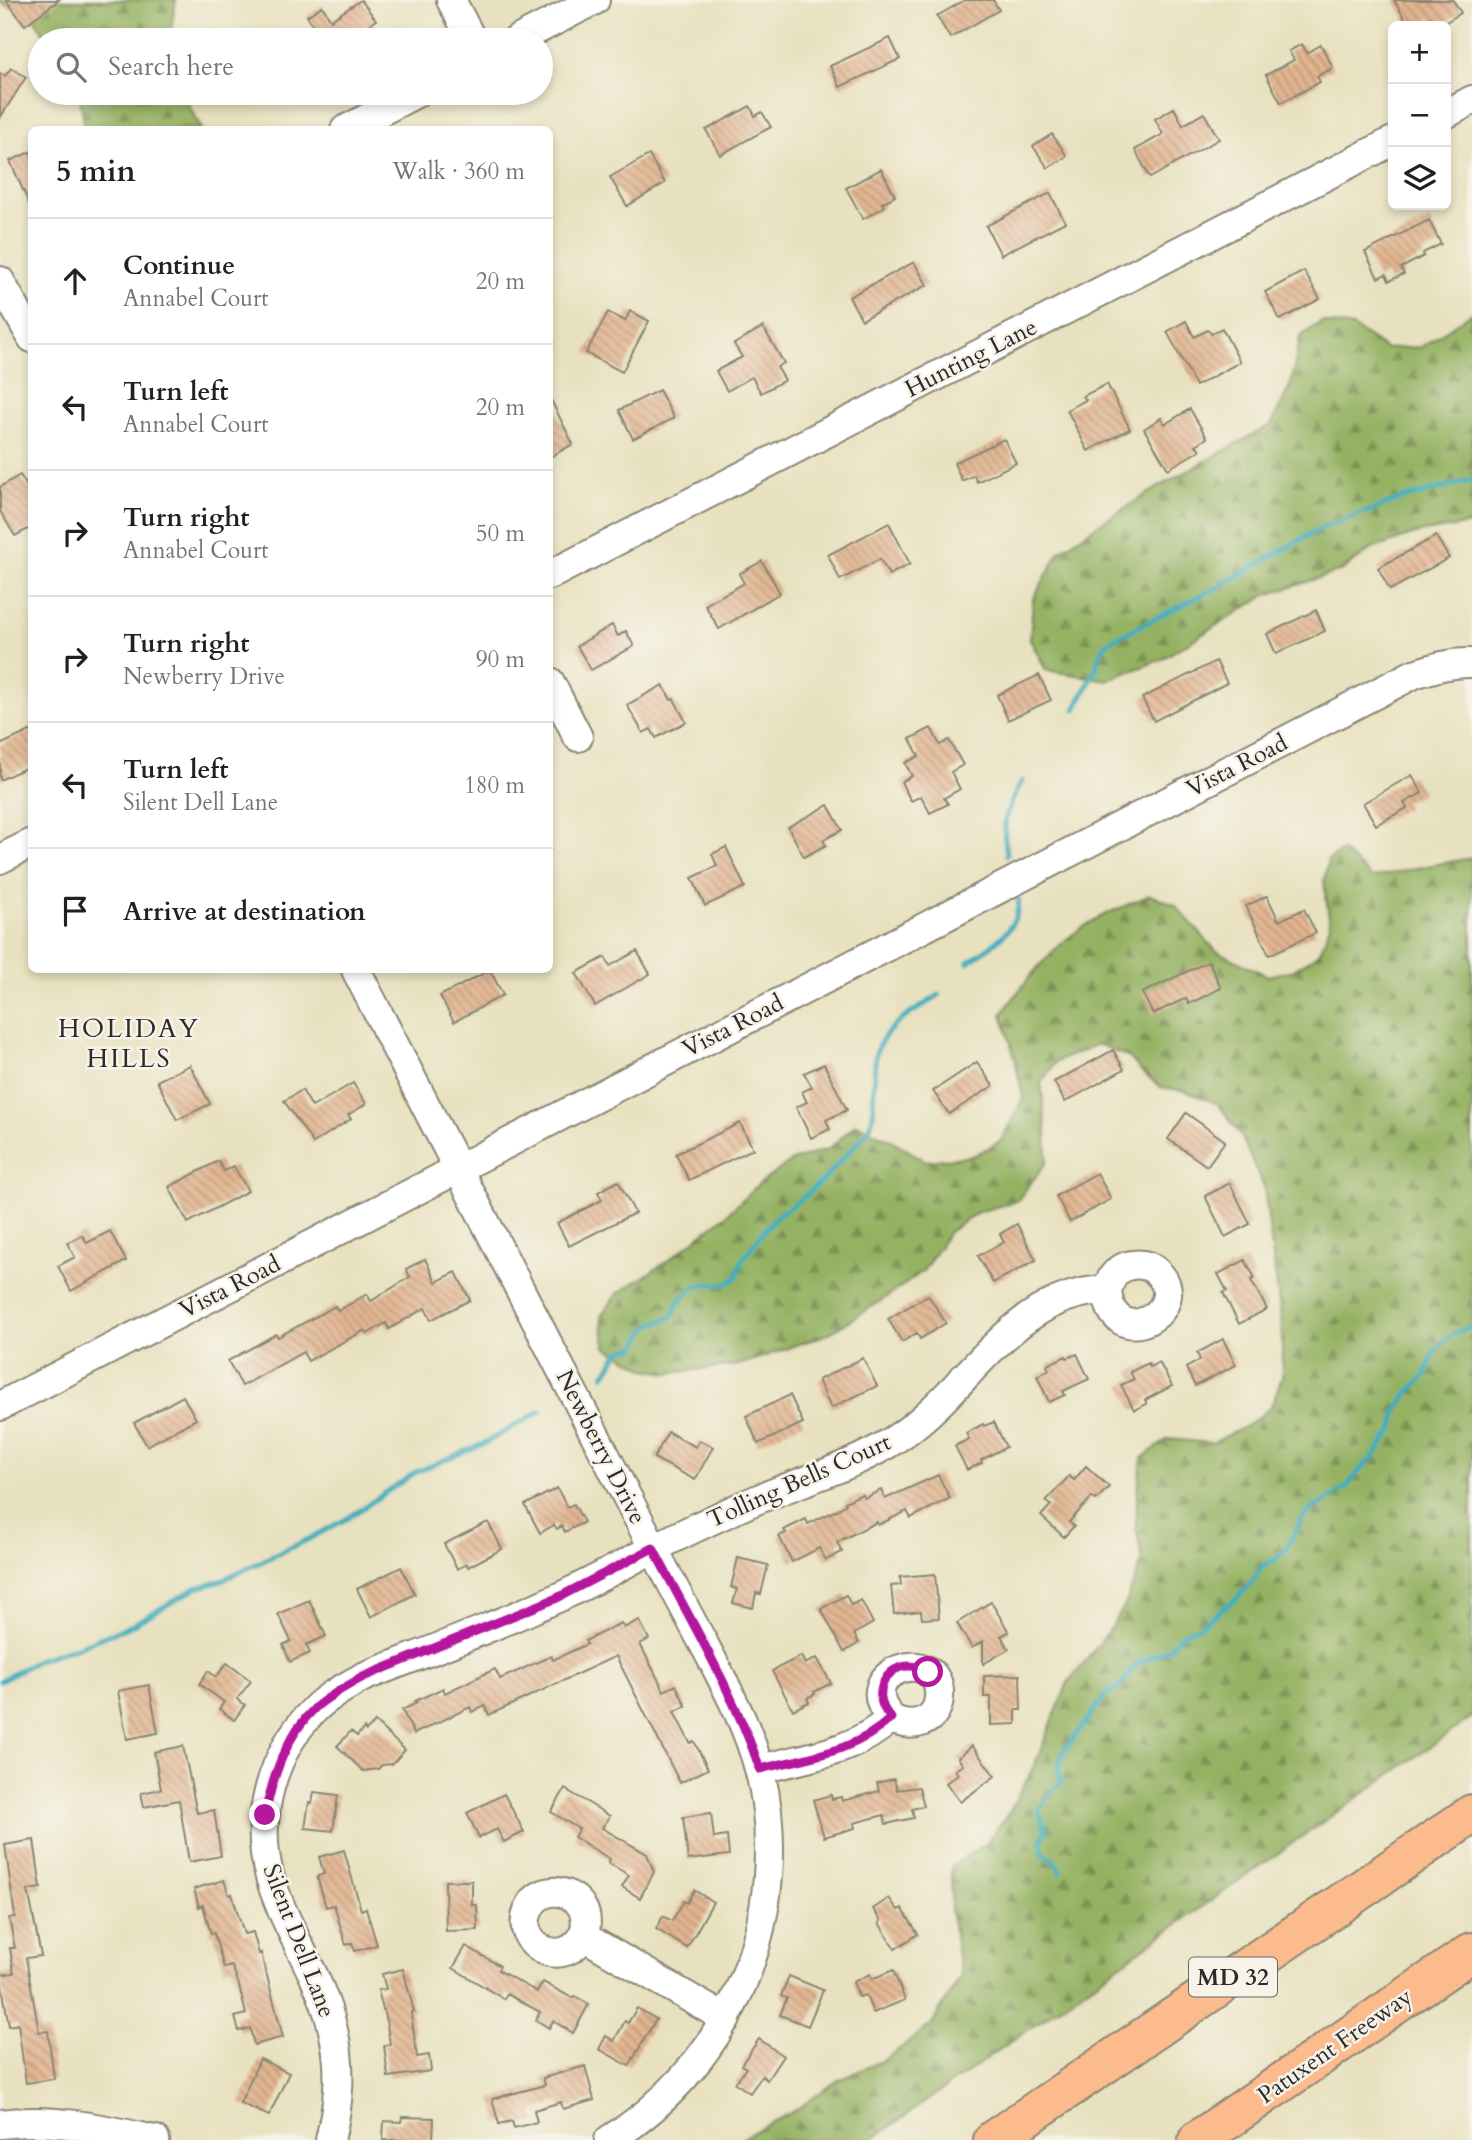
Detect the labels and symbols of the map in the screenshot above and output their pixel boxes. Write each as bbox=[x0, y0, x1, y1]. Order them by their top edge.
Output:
street label: Hunting Lane bbox=[899, 311, 1043, 405]
street label: Vista Road bbox=[1181, 726, 1293, 806]
street label: Vista Road bbox=[677, 986, 789, 1066]
district label: HOLIDAY HILLS bbox=[58, 1011, 200, 1076]
street label: Vista Road bbox=[174, 1247, 286, 1327]
street label: Newberry Drive bbox=[548, 1364, 654, 1530]
street label: Tolling Bells Court bbox=[702, 1426, 896, 1536]
route start bbox=[912, 1656, 943, 1687]
route end bbox=[249, 1799, 280, 1830]
street label: Silent Dell Lane bbox=[255, 1859, 343, 2023]
road number: MD 32 bbox=[1189, 1958, 1277, 1996]
street label: Patuxent Freeway bbox=[1251, 1980, 1419, 2112]

